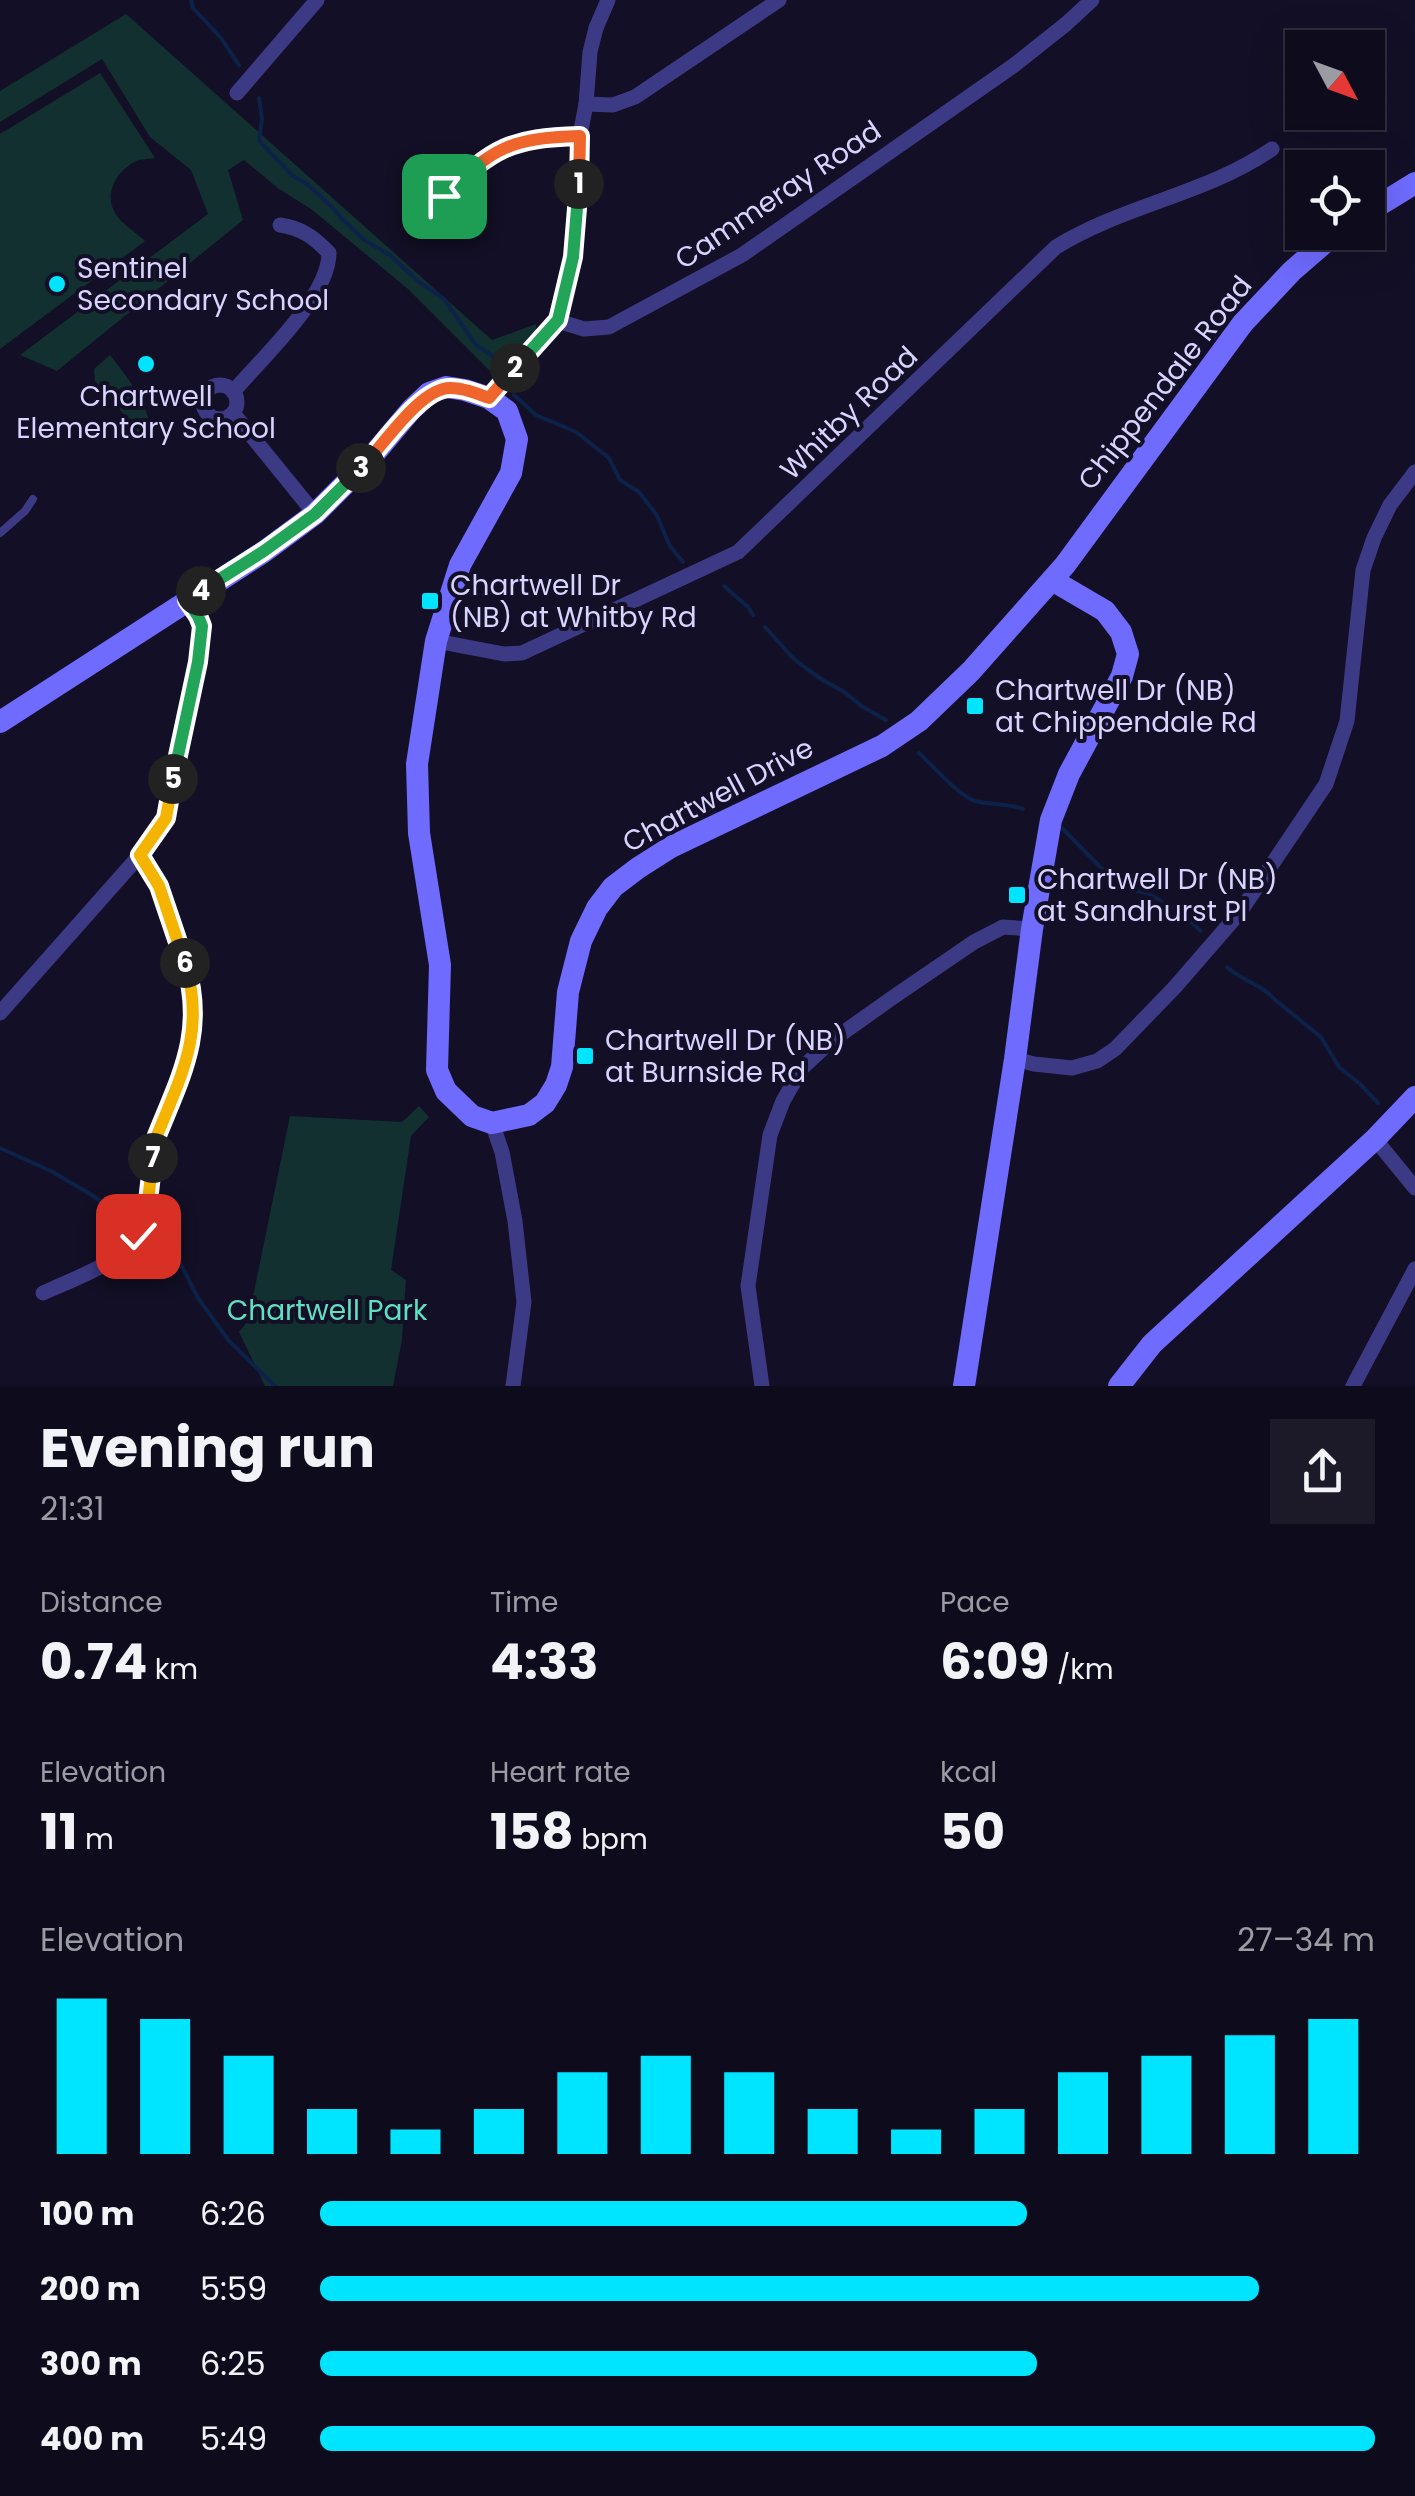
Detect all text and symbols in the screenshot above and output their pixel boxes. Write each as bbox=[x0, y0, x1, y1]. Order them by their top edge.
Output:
north arrow bbox=[1285, 30, 1385, 130]
map controls bbox=[1285, 30, 1385, 250]
street label: Cammeray Road bbox=[667, 111, 889, 279]
button: locate bbox=[1285, 150, 1385, 250]
pin bbox=[402, 154, 487, 239]
pin: 1 bbox=[554, 159, 604, 209]
text: 1 bbox=[574, 164, 584, 203]
icon: arrive bbox=[417, 169, 472, 224]
place label: Sentinel Secondary School bbox=[77, 249, 329, 320]
street label: Chippendale Road bbox=[1069, 268, 1261, 498]
marker: Sentinel Secondary School bbox=[46, 273, 68, 295]
street label: Whitby Road bbox=[772, 337, 926, 489]
pin: 2 bbox=[490, 343, 540, 393]
text: 2 bbox=[507, 348, 523, 387]
marker: Chartwell Elementary School bbox=[135, 353, 157, 375]
place label: Chartwell Elementary School bbox=[16, 377, 276, 448]
pin: 3 bbox=[336, 443, 386, 493]
text: 3 bbox=[353, 448, 369, 487]
pin: 4 bbox=[176, 566, 226, 616]
place label: Chartwell Dr (NB) at Whitby Rd bbox=[450, 566, 697, 637]
text: 4 bbox=[192, 571, 210, 610]
marker: Chartwell Dr (NB) at Whitby Rd bbox=[419, 590, 441, 612]
place label: Chartwell Dr (NB) at Chippendale Rd bbox=[995, 671, 1257, 742]
marker: Chartwell Dr (NB) at Chippendale Rd bbox=[964, 695, 986, 717]
street label: Chartwell Drive bbox=[616, 728, 820, 862]
pin: 5 bbox=[148, 754, 198, 804]
text: 5 bbox=[164, 759, 182, 798]
place label: Chartwell Dr (NB) at Sandhurst Pl bbox=[1037, 860, 1278, 931]
marker: Chartwell Dr (NB) at Sandhurst Pl bbox=[1006, 884, 1028, 906]
pin: 6 bbox=[160, 938, 210, 988]
text: 6 bbox=[176, 943, 194, 982]
place label: Chartwell Dr (NB) at Burnside Rd bbox=[605, 1021, 846, 1092]
marker: Chartwell Dr (NB) at Burnside Rd bbox=[574, 1045, 596, 1067]
pin: 7 bbox=[128, 1133, 178, 1183]
text: 7 bbox=[146, 1138, 160, 1177]
pin bbox=[96, 1194, 181, 1279]
icon: check bbox=[111, 1209, 166, 1264]
park label: Chartwell Park bbox=[227, 1291, 428, 1330]
text: Evening run bbox=[40, 1409, 375, 1486]
button: share bbox=[1270, 1419, 1375, 1524]
text: 21:31 bbox=[40, 1486, 105, 1531]
text: Distance bbox=[40, 1583, 163, 1622]
text: Time bbox=[490, 1583, 558, 1622]
text: Pace bbox=[940, 1583, 1010, 1622]
text: 0.74 bbox=[40, 1626, 147, 1697]
text: 4:33 bbox=[490, 1626, 599, 1697]
text: 6:09 bbox=[940, 1626, 1049, 1697]
text: km bbox=[147, 1650, 198, 1689]
text: /km bbox=[1049, 1650, 1113, 1689]
text: Elevation bbox=[40, 1753, 166, 1792]
text: Heart rate bbox=[490, 1753, 631, 1792]
text: kcal bbox=[940, 1753, 997, 1792]
text: 11 bbox=[40, 1796, 78, 1867]
text: 158 bbox=[490, 1796, 574, 1867]
text: 50 bbox=[940, 1796, 1005, 1867]
text: m bbox=[78, 1820, 114, 1859]
text: bpm bbox=[574, 1820, 648, 1859]
text: Elevation bbox=[40, 1917, 184, 1962]
text: 27–34 m bbox=[1237, 1917, 1375, 1962]
text: 100 m bbox=[40, 2191, 134, 2236]
text: 6:26 bbox=[200, 2191, 266, 2236]
text: 200 m bbox=[40, 2266, 141, 2311]
text: 5:59 bbox=[200, 2266, 267, 2311]
text: 300 m bbox=[40, 2341, 142, 2386]
text: 6:25 bbox=[200, 2341, 266, 2386]
text: 400 m bbox=[40, 2416, 144, 2461]
text: 5:49 bbox=[200, 2416, 267, 2461]

